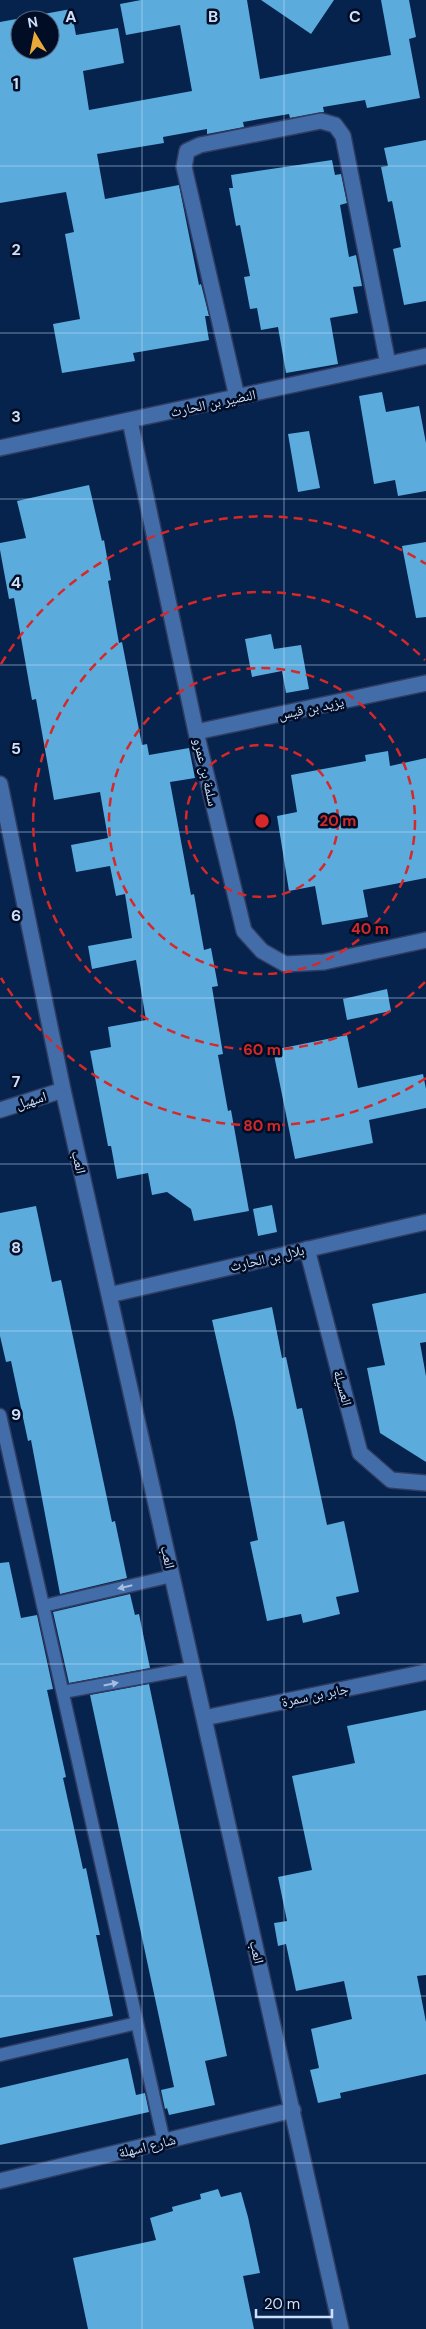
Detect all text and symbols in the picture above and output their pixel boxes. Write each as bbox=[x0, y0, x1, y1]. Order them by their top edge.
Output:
text: A bbox=[65, 6, 77, 27]
text: B bbox=[208, 6, 218, 27]
text: C bbox=[349, 6, 361, 27]
north arrow bbox=[10, 10, 60, 60]
text: N bbox=[26, 12, 39, 32]
text: 1 bbox=[13, 73, 19, 94]
text: 2 bbox=[11, 239, 21, 260]
street label: النضير بن الحارث bbox=[169, 385, 257, 421]
text: 3 bbox=[11, 406, 21, 427]
text: 4 bbox=[11, 572, 21, 593]
street label: يزيد بن قيس bbox=[277, 692, 346, 724]
street label: سلمة بن عمرو bbox=[189, 736, 223, 808]
text: 5 bbox=[11, 738, 21, 759]
text: 20 m bbox=[320, 811, 356, 831]
centre of rings bbox=[253, 812, 271, 830]
text: 6 bbox=[11, 905, 21, 926]
text: 40 m bbox=[351, 919, 389, 939]
text: 60 m bbox=[243, 1040, 281, 1060]
text: 7 bbox=[12, 1071, 21, 1092]
street label: اسهيل bbox=[13, 1087, 49, 1113]
text: 80 m bbox=[243, 1116, 281, 1136]
street label: العب bbox=[68, 1149, 90, 1175]
text: 8 bbox=[11, 1237, 21, 1258]
street label: بلال بن الحارث bbox=[228, 1241, 306, 1275]
street label: العسيلة bbox=[330, 1368, 356, 1408]
text: 9 bbox=[11, 1404, 21, 1425]
street label: العب bbox=[157, 1544, 179, 1570]
one-way arrow bbox=[117, 1583, 132, 1591]
one-way arrow bbox=[103, 1679, 119, 1687]
street label: جابر بن سمرة bbox=[280, 1679, 350, 1711]
street label: العب bbox=[246, 1939, 268, 1965]
street label: شارع اسهلة bbox=[117, 2130, 178, 2163]
scale bar bbox=[256, 2286, 332, 2318]
text: 20 m bbox=[264, 2294, 300, 2314]

